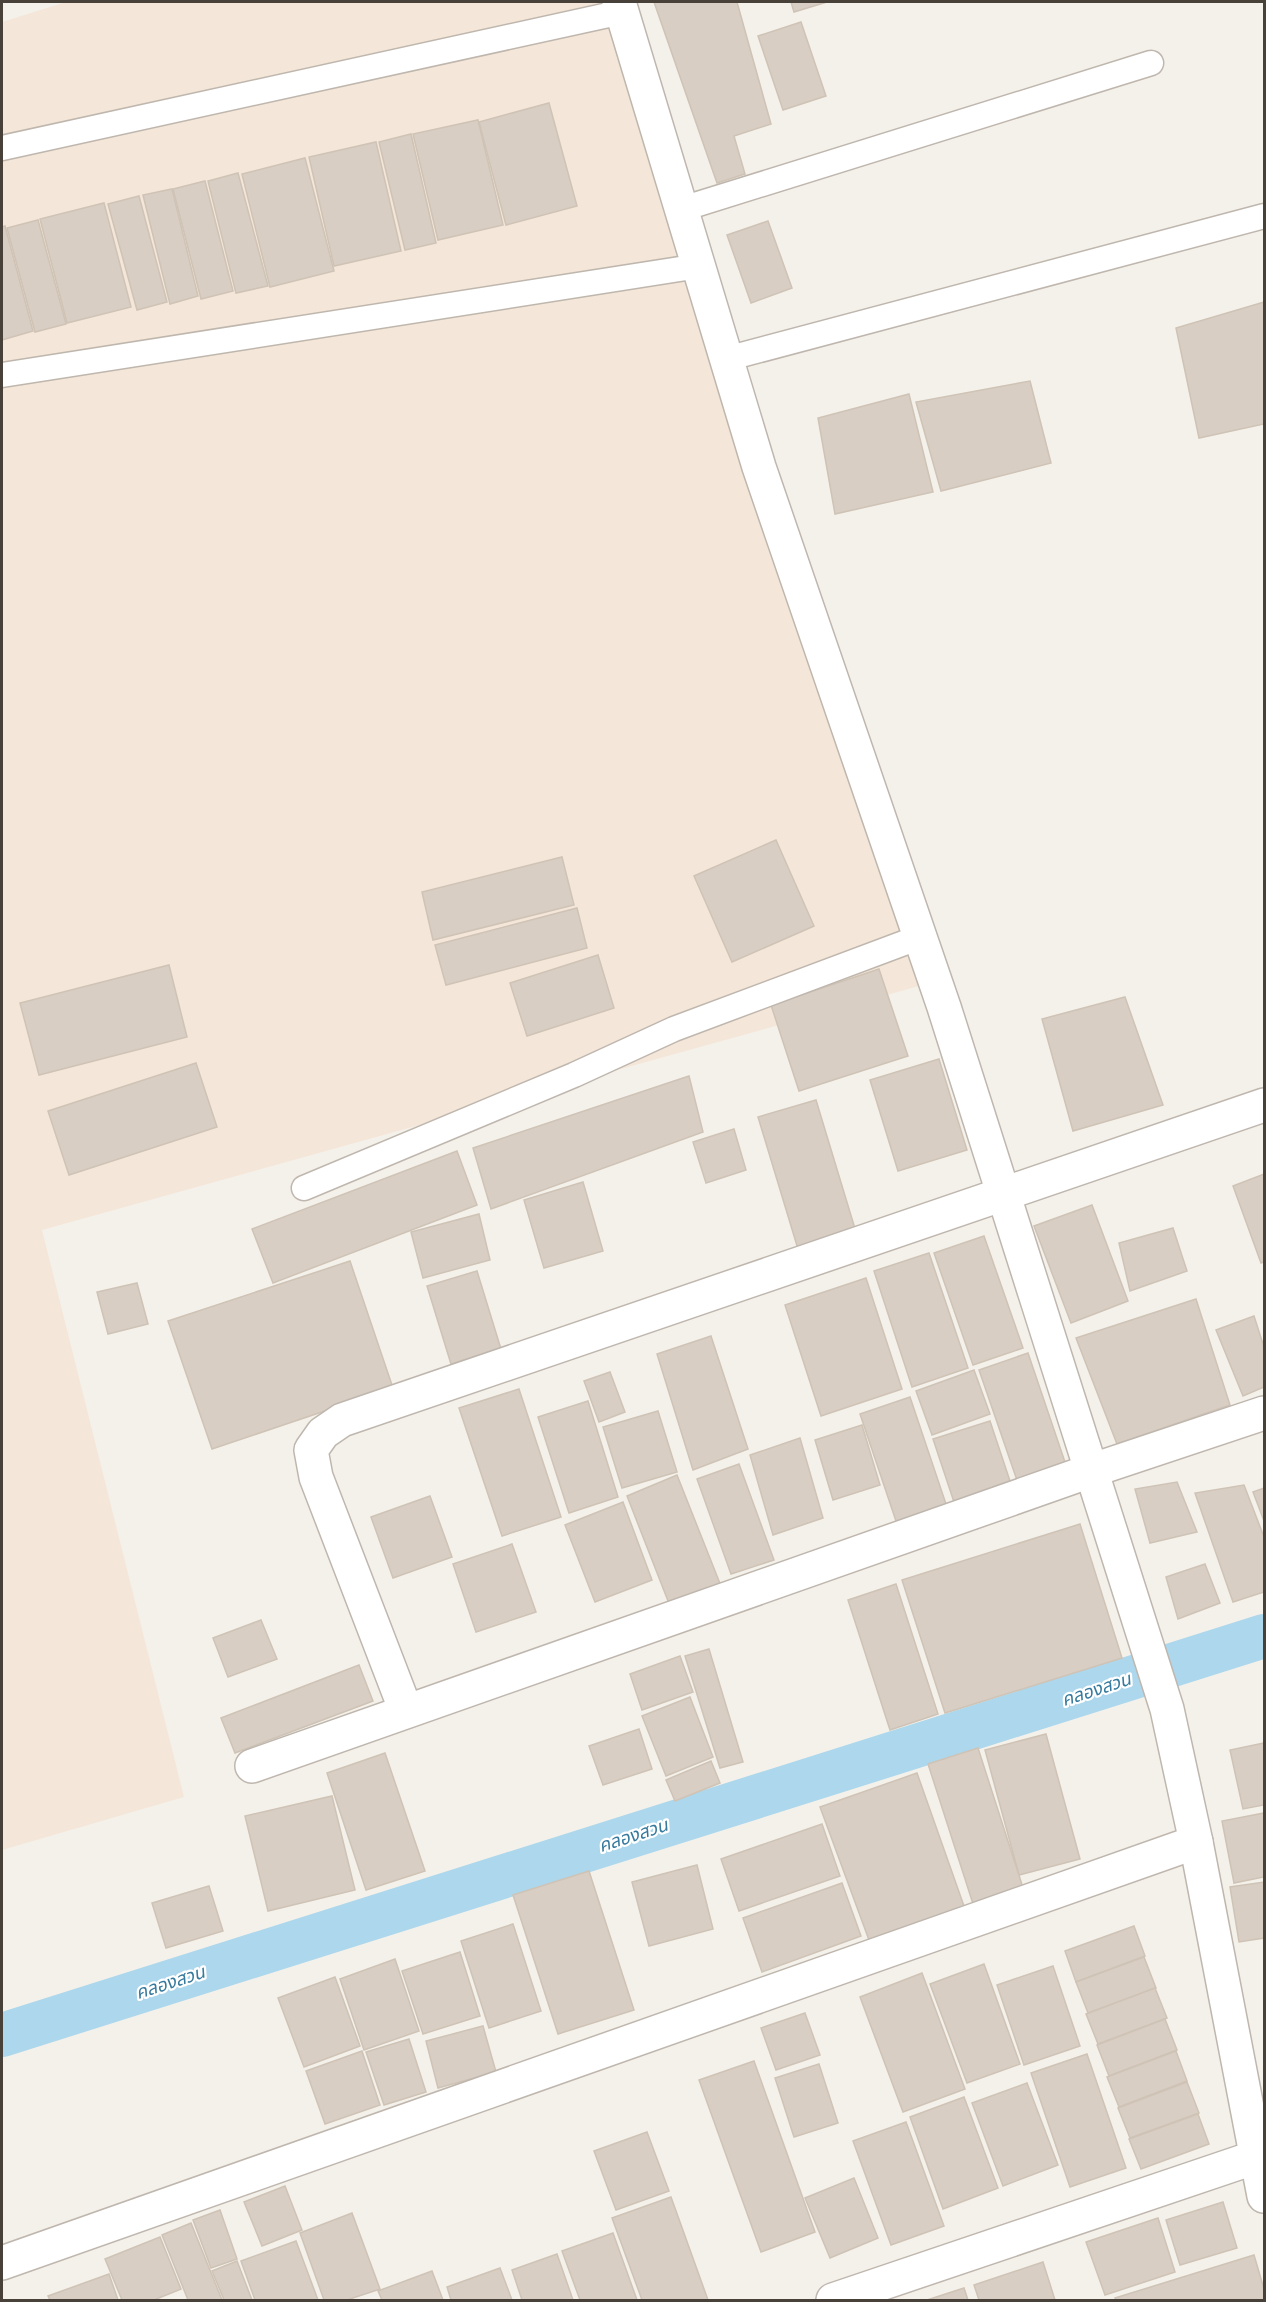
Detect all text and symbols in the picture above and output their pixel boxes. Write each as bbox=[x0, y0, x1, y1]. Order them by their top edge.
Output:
water label: คลองสวน bbox=[1059, 1668, 1134, 1710]
water label: คลองสวน bbox=[596, 1814, 671, 1856]
water label: คลองสวน bbox=[133, 1961, 208, 2003]

